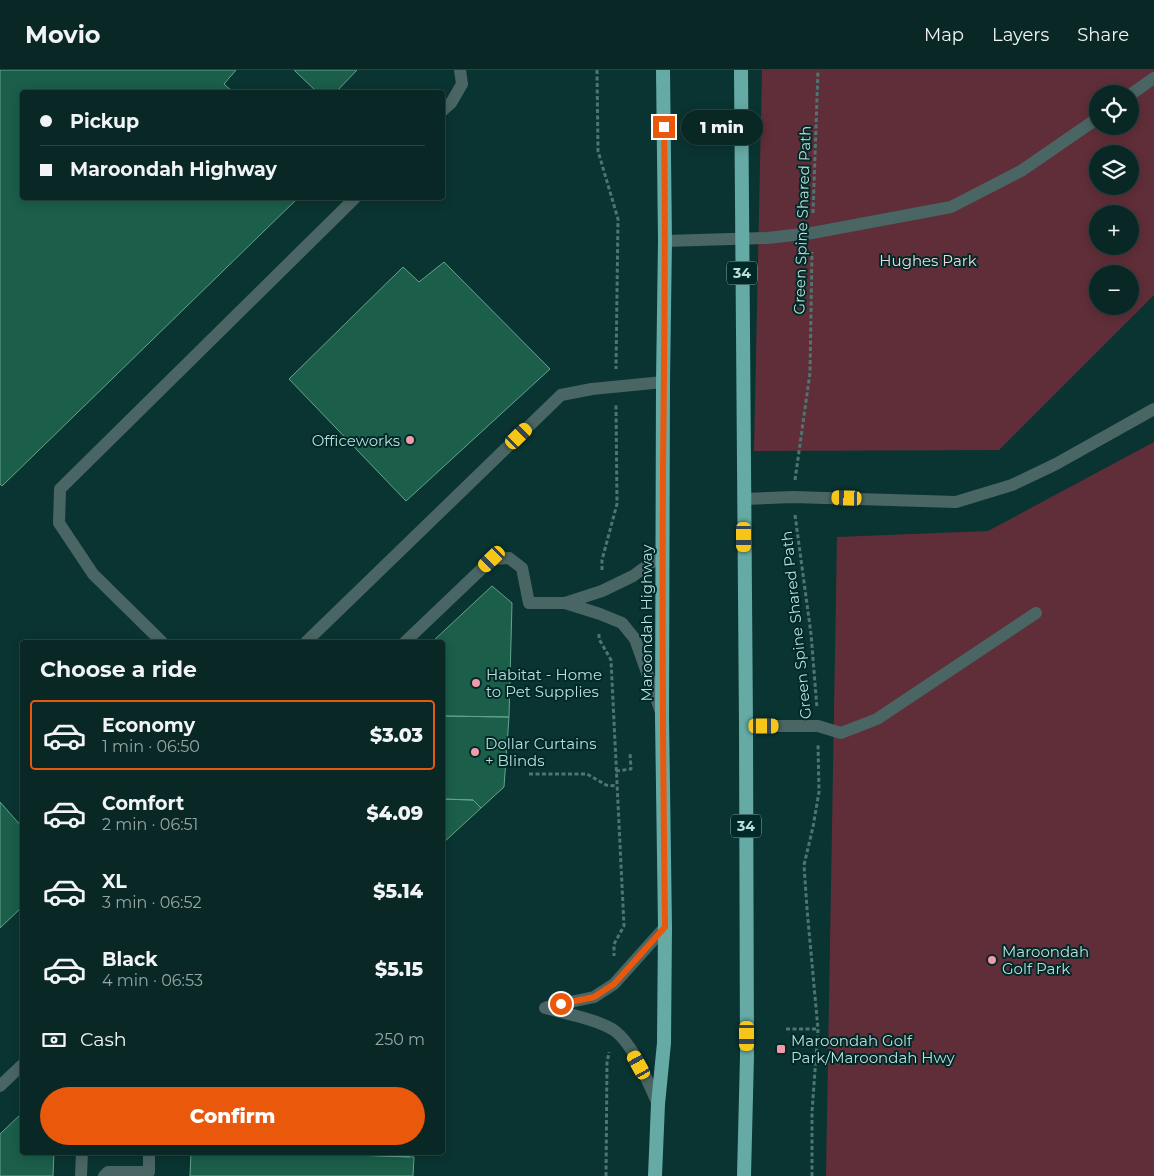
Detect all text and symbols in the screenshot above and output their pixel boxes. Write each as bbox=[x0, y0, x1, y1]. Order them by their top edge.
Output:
text: Movio bbox=[25, 20, 101, 49]
text: Map bbox=[924, 24, 964, 46]
text: Layers bbox=[992, 24, 1049, 46]
text: Share bbox=[1077, 24, 1129, 46]
map controls bbox=[1089, 85, 1139, 315]
button: locate bbox=[1089, 85, 1139, 135]
text: Pickup bbox=[70, 110, 139, 133]
callout: 1 min bbox=[682, 110, 764, 144]
route end bbox=[653, 116, 675, 138]
text: 1 min bbox=[700, 118, 744, 137]
street label: Green Spine Shared Path bbox=[789, 125, 815, 315]
button: layers bbox=[1089, 145, 1139, 195]
text: Maroondah Highway bbox=[70, 158, 277, 181]
button: + bbox=[1089, 205, 1139, 255]
park label: Hughes Park bbox=[879, 251, 977, 270]
road number: 34 bbox=[727, 262, 757, 284]
button: − bbox=[1089, 265, 1139, 315]
car bbox=[502, 420, 535, 452]
place label: Officeworks bbox=[312, 431, 400, 450]
marker: Officeworks bbox=[404, 434, 416, 446]
car bbox=[831, 490, 862, 506]
car bbox=[736, 522, 751, 552]
street label: Green Spine Shared Path bbox=[777, 530, 815, 720]
car bbox=[475, 543, 508, 575]
street label: Maroondah Highway bbox=[637, 544, 656, 702]
text: Choose a ride bbox=[40, 656, 197, 683]
place label: Habitat - Home to Pet Supplies bbox=[486, 665, 602, 701]
marker: Habitat - Home to Pet Supplies bbox=[470, 677, 482, 689]
icon: car bbox=[42, 713, 87, 758]
text: Economy bbox=[102, 714, 195, 737]
car bbox=[749, 719, 779, 734]
text: $3.03 bbox=[370, 724, 423, 747]
place label: Dollar Curtains + Blinds bbox=[485, 734, 597, 770]
text: 1 min · 06:50 bbox=[102, 737, 200, 756]
marker: Dollar Curtains + Blinds bbox=[469, 746, 481, 758]
icon: car bbox=[42, 791, 87, 836]
text: Comfort bbox=[102, 792, 184, 815]
text: $4.09 bbox=[366, 802, 423, 825]
road number: 34 bbox=[731, 814, 761, 838]
text: 2 min · 06:51 bbox=[102, 815, 198, 834]
icon: car bbox=[42, 869, 87, 914]
text: XL bbox=[102, 870, 127, 893]
text: $5.14 bbox=[373, 880, 423, 903]
text: 3 min · 06:52 bbox=[102, 893, 202, 912]
place label: Maroondah Golf Park bbox=[1002, 942, 1089, 978]
icon: car bbox=[42, 947, 87, 992]
text: Black bbox=[102, 948, 158, 971]
marker: Maroondah Golf Park bbox=[986, 954, 998, 966]
text: $5.15 bbox=[375, 958, 423, 981]
text: 4 min · 06:53 bbox=[102, 971, 203, 990]
route start bbox=[550, 993, 572, 1015]
car bbox=[739, 1021, 754, 1051]
icon: cash bbox=[40, 1026, 68, 1054]
text: Cash bbox=[80, 1028, 127, 1051]
text: 250 m bbox=[375, 1030, 425, 1049]
place label: Maroondah Golf Park/Maroondah Hwy bbox=[791, 1031, 956, 1067]
marker: Maroondah Golf Park/Maroondah Hwy bbox=[775, 1043, 787, 1055]
car bbox=[625, 1048, 652, 1082]
button: Confirm bbox=[40, 1087, 425, 1145]

